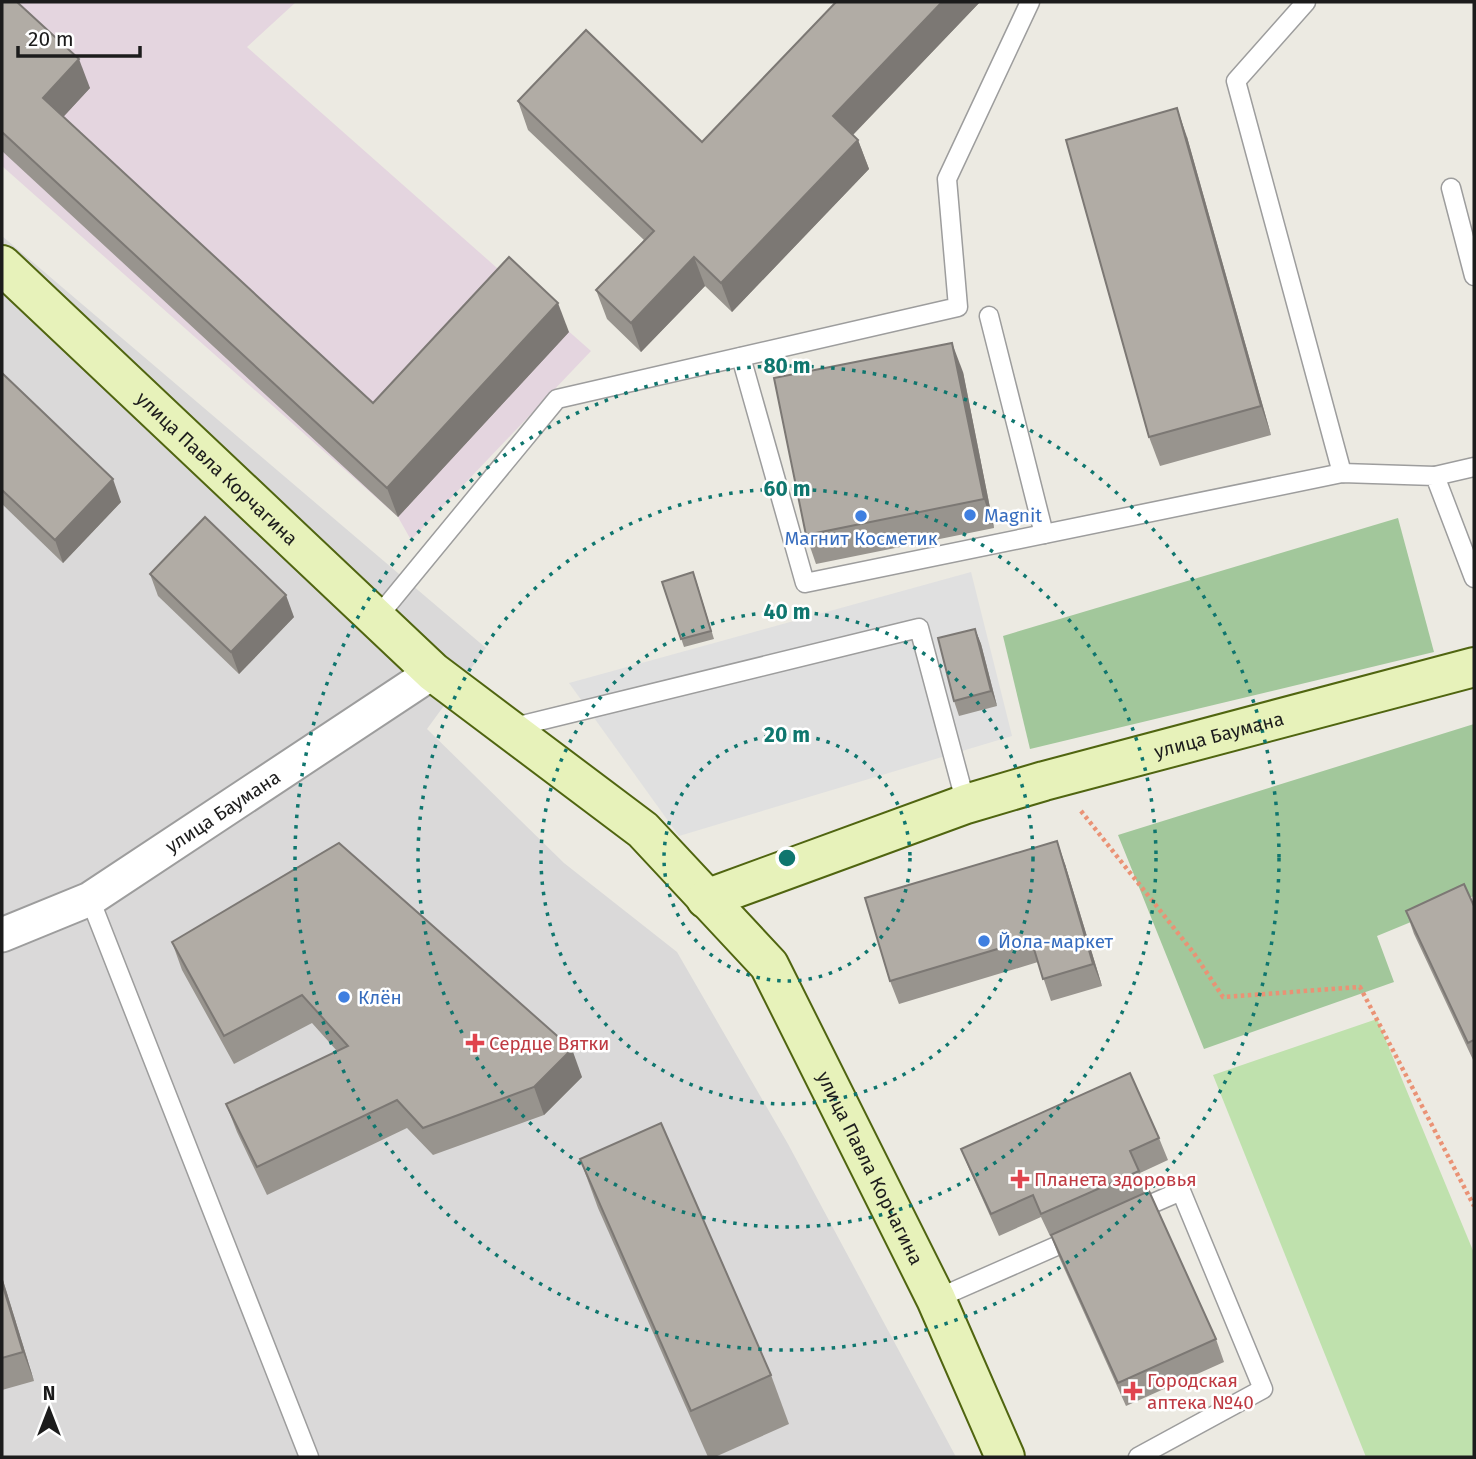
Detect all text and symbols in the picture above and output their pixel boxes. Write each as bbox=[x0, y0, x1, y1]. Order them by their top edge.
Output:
scale bar bbox=[18, 14, 140, 58]
text: 20 m bbox=[28, 26, 74, 52]
text: 80 m bbox=[763, 353, 811, 379]
street label: улица Павла Корчагина bbox=[132, 387, 303, 550]
text: 60 m bbox=[764, 476, 810, 502]
place label: Magnit bbox=[984, 504, 1042, 527]
marker: Magnit bbox=[962, 507, 978, 523]
marker: Магнит Косметик bbox=[853, 508, 869, 524]
place label: Магнит Косметик bbox=[784, 527, 938, 550]
text: 40 m bbox=[764, 599, 810, 625]
street label: улица Баумана bbox=[1152, 706, 1286, 763]
text: 20 m bbox=[764, 722, 810, 748]
street label: улица Баумана bbox=[161, 765, 284, 858]
centre of rings bbox=[775, 846, 799, 870]
place label: Йола-маркет bbox=[998, 930, 1114, 953]
marker: Йола-маркет bbox=[976, 933, 992, 949]
place label: Клён bbox=[358, 986, 402, 1009]
marker: Клён bbox=[336, 989, 352, 1005]
place label: Сердце Вятки bbox=[489, 1032, 609, 1055]
marker: Сердце Вятки bbox=[467, 1035, 483, 1051]
street label: улица Павла Корчагина bbox=[812, 1067, 928, 1268]
place label: Планета здоровья bbox=[1034, 1168, 1197, 1191]
marker: Планета здоровья bbox=[1012, 1171, 1028, 1187]
place label: Городская аптека №40 bbox=[1147, 1369, 1254, 1414]
north arrow bbox=[14, 1375, 84, 1445]
text: N bbox=[43, 1382, 55, 1405]
marker: Городская аптека №40 bbox=[1125, 1383, 1141, 1399]

